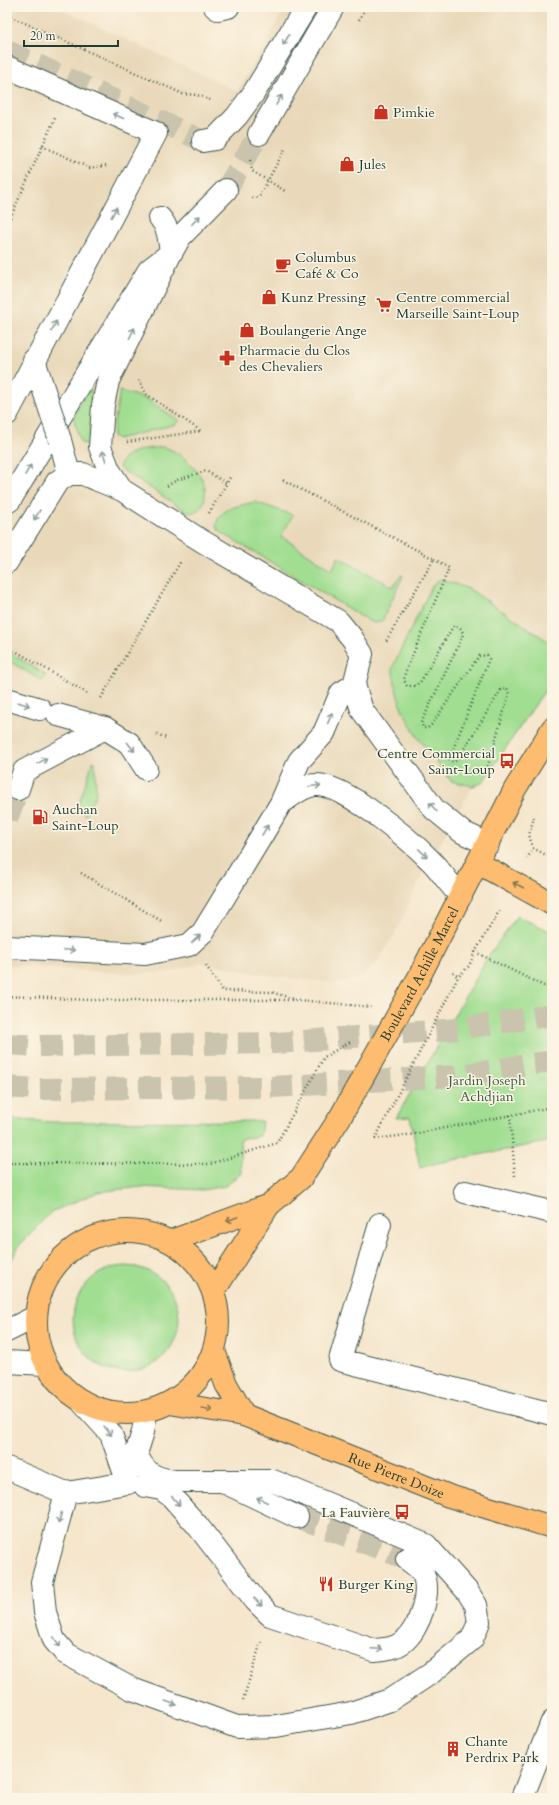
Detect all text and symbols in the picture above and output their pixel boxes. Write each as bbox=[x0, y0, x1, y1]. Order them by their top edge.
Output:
scale bar bbox=[24, 22, 118, 48]
text: 20 m bbox=[30, 28, 57, 44]
one-way arrow bbox=[281, 34, 289, 46]
one-way arrow bbox=[275, 94, 283, 106]
shop icon: Pimkie bbox=[372, 103, 390, 121]
place label: Pimkie bbox=[393, 103, 435, 122]
one-way arrow bbox=[113, 112, 125, 119]
shop icon: Jules bbox=[338, 155, 356, 173]
place label: Jules bbox=[357, 155, 386, 174]
one-way arrow bbox=[111, 206, 119, 218]
one-way arrow bbox=[191, 215, 201, 225]
place label: Columbus Café & Co bbox=[295, 248, 359, 283]
cafe icon: Columbus Café & Co bbox=[274, 256, 292, 274]
shop icon: Kunz Pressing bbox=[260, 288, 278, 306]
place label: Kunz Pressing bbox=[281, 288, 366, 307]
place label: Centre commercial Marseille Saint-Loup bbox=[396, 288, 519, 323]
supermarket icon: Centre commercial Marseille Saint-Loup bbox=[375, 296, 393, 314]
one-way arrow bbox=[51, 321, 58, 333]
shop icon: Boulangerie Ange bbox=[238, 321, 256, 339]
place label: Boulangerie Ange bbox=[259, 321, 367, 340]
one-way arrow bbox=[129, 327, 136, 339]
place label: Pharmacie du Clos des Chevaliers bbox=[239, 341, 350, 376]
pharmacy icon: Pharmacie du Clos des Chevaliers bbox=[218, 349, 236, 367]
one-way arrow bbox=[99, 450, 107, 462]
one-way arrow bbox=[25, 464, 33, 476]
one-way arrow bbox=[33, 509, 41, 521]
one-way arrow bbox=[17, 701, 30, 708]
one-way arrow bbox=[327, 713, 335, 725]
one-way arrow bbox=[127, 741, 135, 752]
place label: Centre Commercial Saint-Loup bbox=[377, 744, 495, 779]
bus stop icon: Centre Commercial Saint-Loup bbox=[498, 752, 516, 770]
one-way arrow bbox=[36, 757, 48, 765]
one-way arrow bbox=[309, 782, 322, 789]
place label: Auchan Saint-Loup bbox=[52, 800, 119, 835]
one-way arrow bbox=[428, 801, 437, 812]
fuel station icon: Auchan Saint-Loup bbox=[31, 808, 49, 826]
one-way arrow bbox=[262, 824, 270, 836]
one-way arrow bbox=[418, 849, 429, 858]
one-way arrow bbox=[512, 881, 524, 889]
street label: Boulevard Achille Marcel bbox=[376, 903, 464, 1045]
one-way arrow bbox=[191, 934, 201, 944]
one-way arrow bbox=[62, 947, 75, 954]
park label: Jardin Joseph Achdjian bbox=[446, 1071, 526, 1106]
one-way arrow bbox=[227, 1215, 239, 1223]
one-way arrow bbox=[200, 1405, 213, 1413]
one-way arrow bbox=[103, 1425, 112, 1436]
street label: Rue Pierre Doize bbox=[345, 1448, 447, 1503]
one-way arrow bbox=[172, 1496, 181, 1506]
one-way arrow bbox=[256, 1496, 268, 1503]
place label: La Fauvière bbox=[321, 1503, 390, 1522]
bus stop icon: La Fauvière bbox=[393, 1503, 411, 1521]
one-way arrow bbox=[55, 1511, 63, 1524]
restaurant icon: Burger King bbox=[317, 1575, 335, 1593]
place label: Burger King bbox=[338, 1575, 414, 1594]
one-way arrow bbox=[253, 1597, 263, 1607]
one-way arrow bbox=[53, 1637, 61, 1648]
one-way arrow bbox=[370, 1645, 383, 1652]
one-way arrow bbox=[164, 1699, 176, 1707]
place label: Chante Perdrix Park bbox=[465, 1732, 539, 1767]
building icon: Chante Perdrix Park bbox=[444, 1740, 462, 1758]

